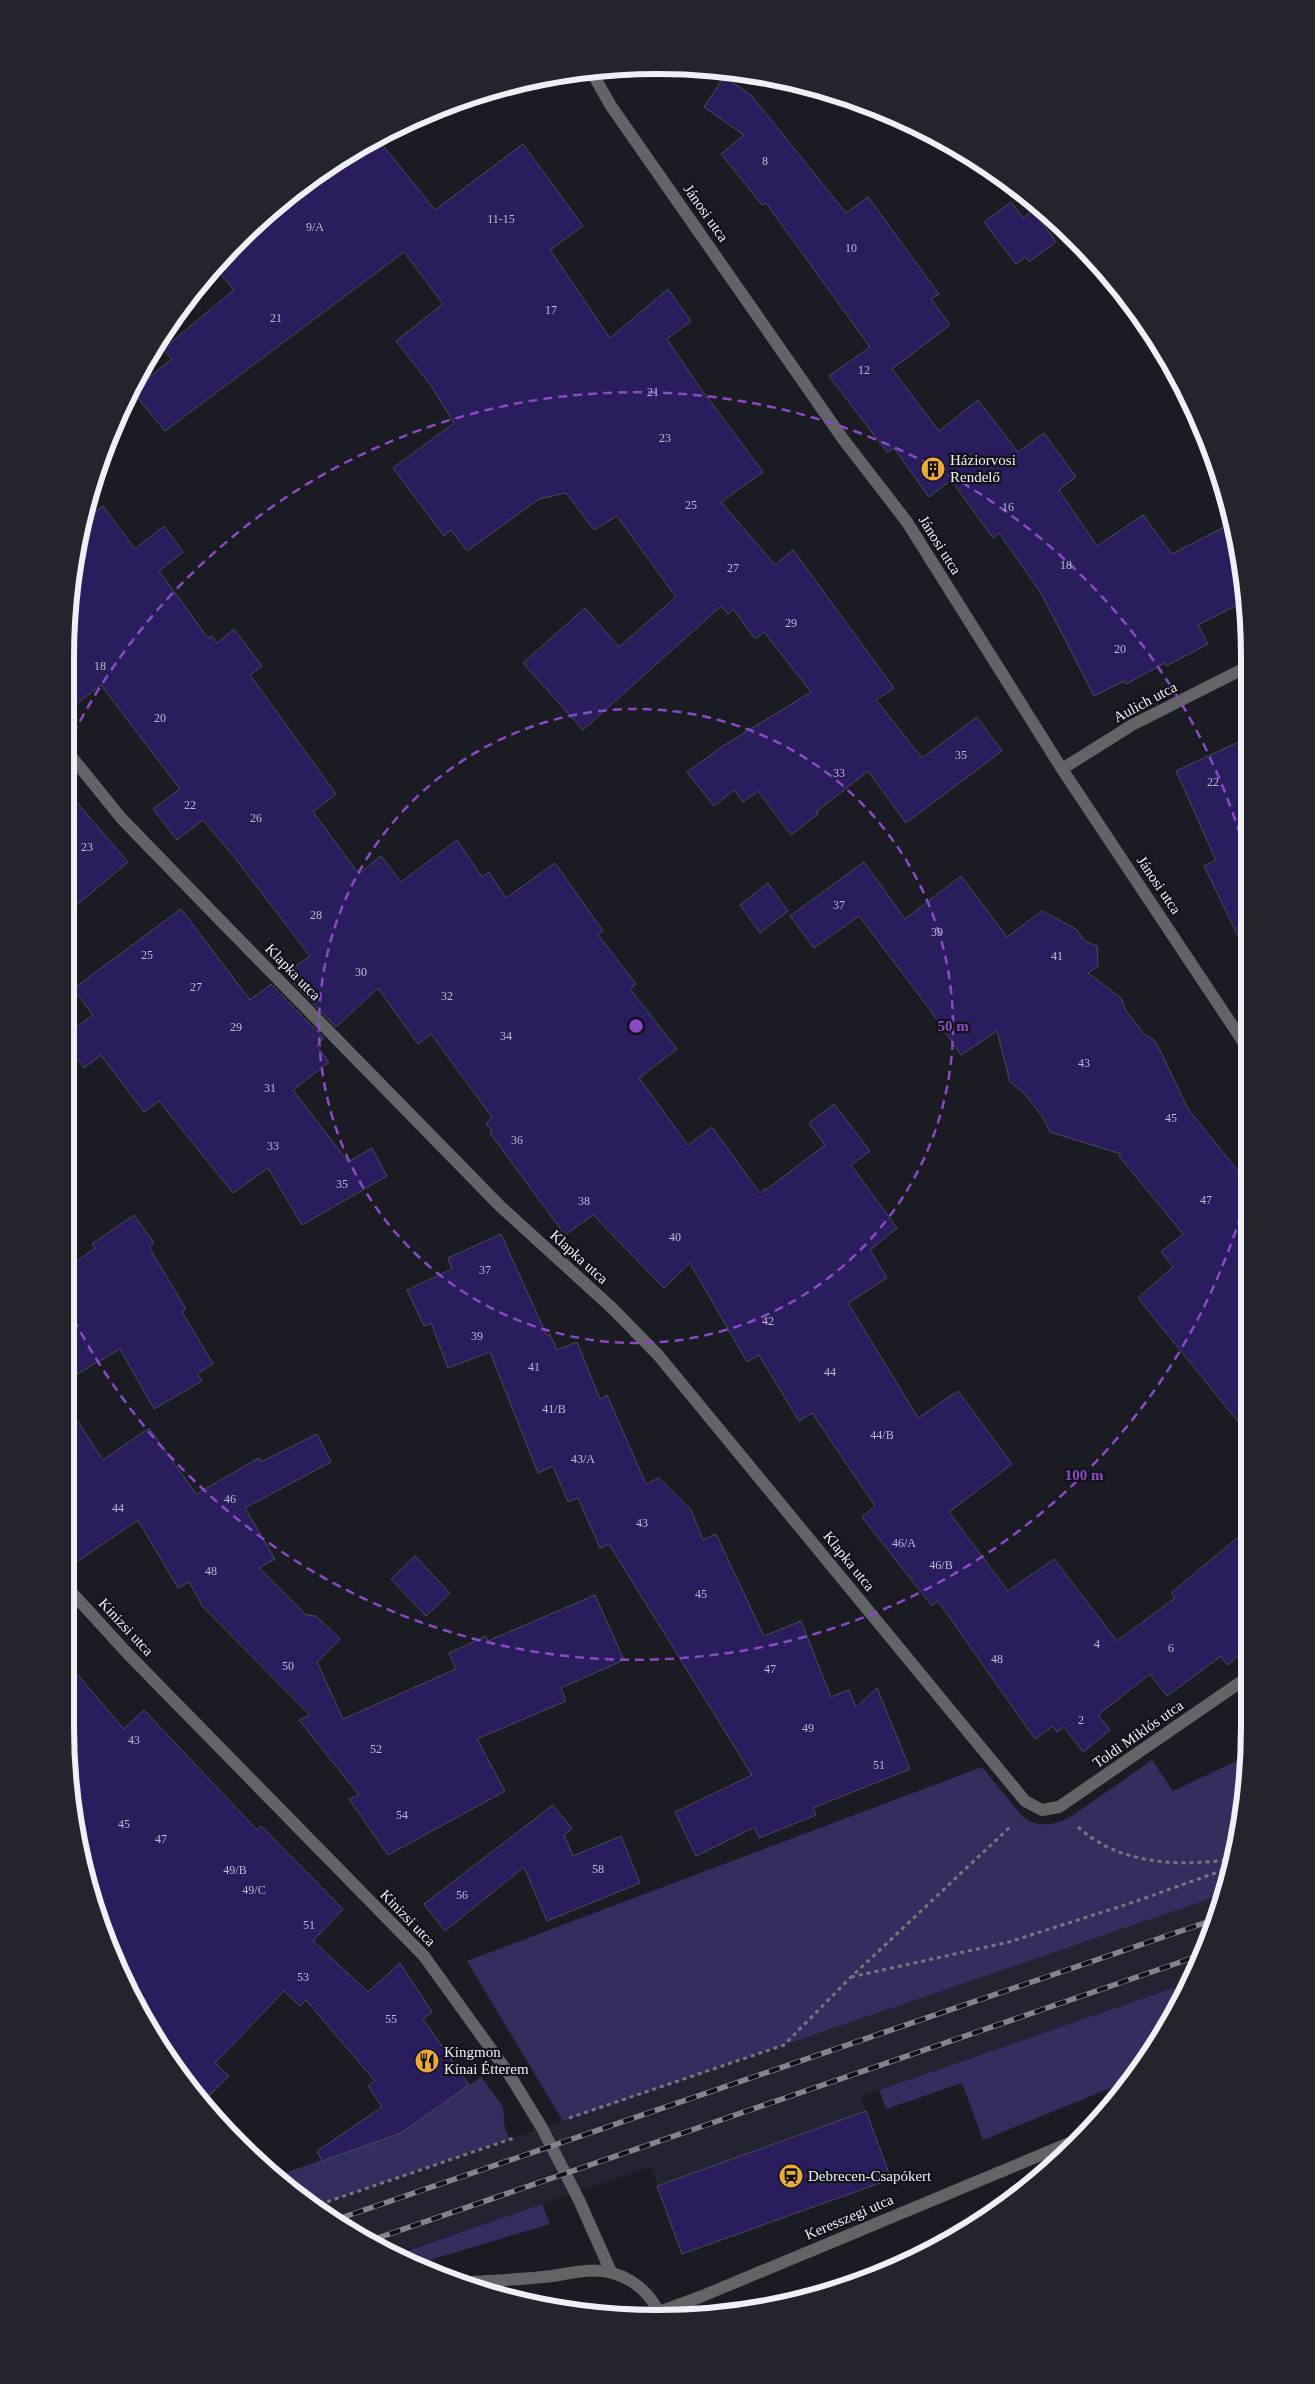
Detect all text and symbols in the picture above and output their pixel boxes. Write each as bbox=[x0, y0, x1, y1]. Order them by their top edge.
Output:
house number: 8 bbox=[762, 154, 768, 168]
street label: Jánosi utca bbox=[680, 181, 732, 245]
house number: 11-15 bbox=[487, 212, 515, 226]
house number: 9/A bbox=[306, 220, 324, 234]
house number: 10 bbox=[845, 241, 857, 255]
house number: 17 bbox=[545, 303, 557, 317]
house number: 21 bbox=[270, 311, 282, 325]
house number: 12 bbox=[858, 363, 870, 377]
house number: 21 bbox=[647, 385, 659, 399]
house number: 23 bbox=[659, 431, 671, 445]
place label: Háziorvosi Rendelő bbox=[950, 452, 1016, 485]
building icon: Háziorvosi Rendelő bbox=[920, 456, 946, 482]
house number: 25 bbox=[685, 498, 697, 512]
house number: 16 bbox=[1002, 500, 1014, 514]
street label: Jánosi utca bbox=[916, 513, 965, 578]
house number: 18 bbox=[1060, 558, 1072, 572]
house number: 27 bbox=[727, 561, 739, 575]
house number: 29 bbox=[785, 616, 797, 630]
house number: 20 bbox=[1114, 642, 1126, 656]
house number: 18 bbox=[94, 659, 106, 673]
street label: Aulich utca bbox=[1111, 678, 1180, 725]
house number: 20 bbox=[154, 711, 166, 725]
house number: 35 bbox=[955, 748, 967, 762]
house number: 33 bbox=[833, 766, 845, 780]
house number: 22 bbox=[1207, 775, 1219, 789]
house number: 22 bbox=[184, 798, 196, 812]
house number: 26 bbox=[250, 811, 262, 825]
house number: 23 bbox=[81, 840, 93, 854]
street label: Jánosi utca bbox=[1134, 853, 1184, 917]
house number: 37 bbox=[833, 898, 845, 912]
house number: 28 bbox=[310, 908, 322, 922]
house number: 39 bbox=[931, 925, 943, 939]
street label: Klapka utca bbox=[262, 941, 324, 1004]
house number: 25 bbox=[141, 948, 153, 962]
house number: 41 bbox=[1051, 949, 1063, 963]
house number: 30 bbox=[355, 965, 367, 979]
house number: 27 bbox=[190, 980, 202, 994]
house number: 32 bbox=[441, 989, 453, 1003]
centre of rings bbox=[627, 1017, 645, 1035]
text: 50 m bbox=[937, 1018, 969, 1034]
house number: 29 bbox=[230, 1020, 242, 1034]
house number: 34 bbox=[500, 1029, 512, 1043]
house number: 43 bbox=[1078, 1056, 1090, 1070]
house number: 31 bbox=[264, 1081, 276, 1095]
house number: 45 bbox=[1165, 1111, 1177, 1125]
house number: 36 bbox=[511, 1133, 523, 1147]
house number: 33 bbox=[267, 1139, 279, 1153]
house number: 35 bbox=[336, 1177, 348, 1191]
house number: 47 bbox=[1200, 1193, 1212, 1207]
house number: 38 bbox=[578, 1194, 590, 1208]
street label: Klapka utca bbox=[547, 1227, 611, 1287]
house number: 40 bbox=[669, 1230, 681, 1244]
house number: 37 bbox=[479, 1263, 491, 1277]
house number: 42 bbox=[762, 1314, 774, 1328]
house number: 39 bbox=[471, 1329, 483, 1343]
house number: 41 bbox=[528, 1360, 540, 1374]
house number: 44 bbox=[824, 1365, 836, 1379]
house number: 41/B bbox=[542, 1402, 566, 1416]
house number: 44/B bbox=[870, 1428, 894, 1442]
house number: 43/A bbox=[571, 1452, 595, 1466]
text: 100 m bbox=[1065, 1467, 1104, 1483]
house number: 46 bbox=[224, 1492, 236, 1506]
house number: 44 bbox=[112, 1501, 124, 1515]
house number: 43 bbox=[636, 1516, 648, 1530]
street label: Klapka utca bbox=[820, 1528, 878, 1594]
house number: 46/A bbox=[892, 1536, 916, 1550]
house number: 46/B bbox=[929, 1558, 953, 1572]
house number: 48 bbox=[205, 1564, 217, 1578]
house number: 45 bbox=[695, 1587, 707, 1601]
street label: Kinizsi utca bbox=[96, 1595, 157, 1659]
house number: 4 bbox=[1094, 1637, 1100, 1651]
house number: 6 bbox=[1168, 1641, 1174, 1655]
house number: 48 bbox=[991, 1652, 1003, 1666]
house number: 50 bbox=[282, 1659, 294, 1673]
house number: 47 bbox=[764, 1662, 776, 1676]
street label: Toldi Miklós utca bbox=[1090, 1697, 1186, 1771]
house number: 2 bbox=[1078, 1713, 1084, 1727]
house number: 49 bbox=[802, 1721, 814, 1735]
house number: 43 bbox=[128, 1733, 140, 1747]
house number: 52 bbox=[370, 1742, 382, 1756]
house number: 51 bbox=[873, 1758, 885, 1772]
house number: 54 bbox=[396, 1808, 408, 1822]
house number: 45 bbox=[118, 1817, 130, 1831]
house number: 47 bbox=[155, 1832, 167, 1846]
house number: 58 bbox=[592, 1862, 604, 1876]
house number: 49/B bbox=[223, 1863, 247, 1877]
house number: 49/C bbox=[242, 1883, 266, 1897]
street label: Kinizsi utca bbox=[377, 1887, 439, 1950]
house number: 56 bbox=[456, 1888, 468, 1902]
house number: 51 bbox=[303, 1918, 315, 1932]
house number: 53 bbox=[297, 1970, 309, 1984]
house number: 55 bbox=[385, 2012, 397, 2026]
place label: Kingmon Kínai Étterem bbox=[444, 2044, 529, 2077]
restaurant icon: Kingmon Kínai Étterem bbox=[414, 2048, 440, 2074]
station icon: Debrecen-Csapókert bbox=[778, 2163, 804, 2189]
place label: Debrecen-Csapókert bbox=[808, 2168, 932, 2184]
street label: Keresszegi utca bbox=[802, 2191, 896, 2243]

